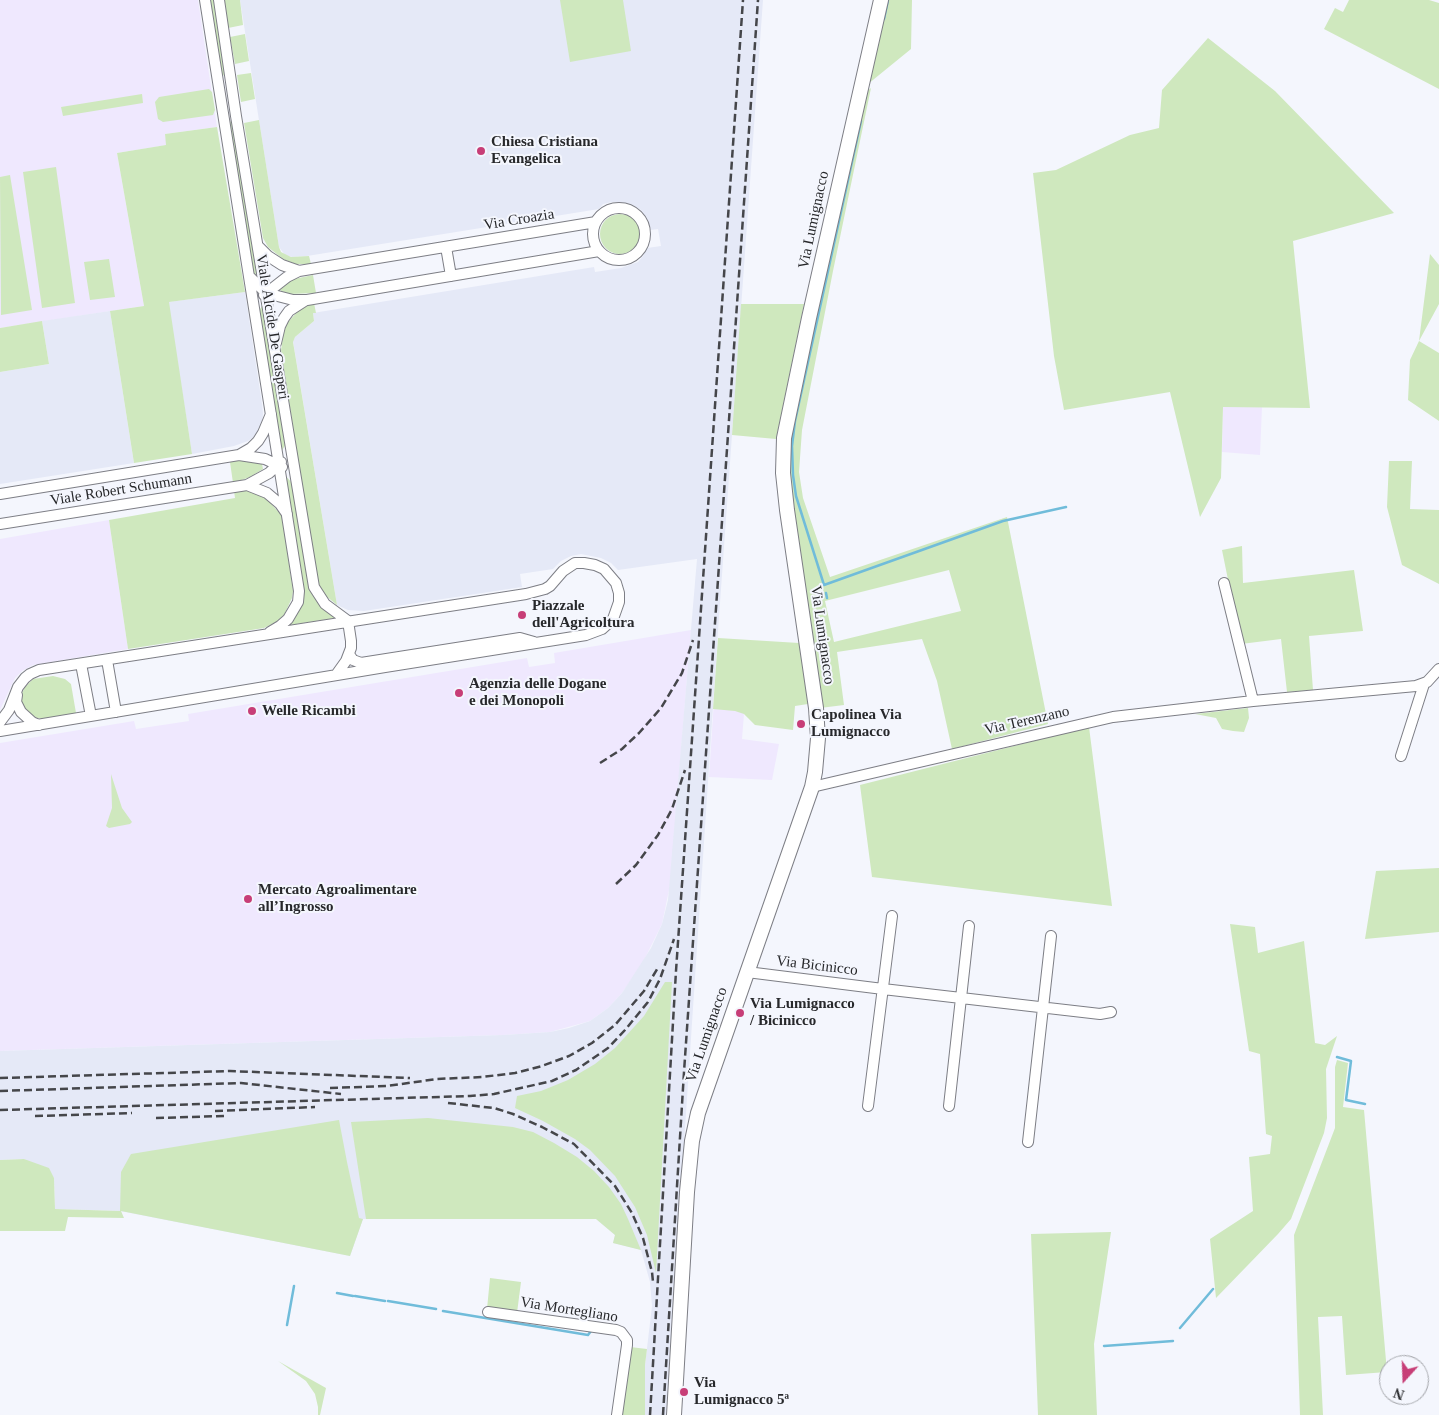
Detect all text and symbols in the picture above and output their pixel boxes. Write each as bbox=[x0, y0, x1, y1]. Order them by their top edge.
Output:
place label: Chiesa Cristiana Evangelica bbox=[491, 133, 598, 168]
marker: Chiesa Cristiana Evangelica bbox=[475, 145, 487, 157]
street label: Via Lumignacco bbox=[795, 169, 833, 271]
street label: Via Croazia bbox=[482, 206, 556, 234]
street label: Viale Alcide De Gasperi bbox=[252, 253, 292, 401]
street label: Viale Robert Schumann bbox=[49, 470, 193, 510]
street label: Via Lumignacco bbox=[806, 584, 838, 686]
place label: Piazzale dell'Agricoltura bbox=[532, 597, 634, 632]
marker: Piazzale dell'Agricoltura bbox=[516, 609, 528, 621]
place label: Agenzia delle Dogane e dei Monopoli bbox=[469, 675, 606, 710]
marker: Agenzia delle Dogane e dei Monopoli bbox=[453, 687, 465, 699]
place label: Welle Ricambi bbox=[262, 702, 356, 720]
street label: Via Terenzano bbox=[983, 702, 1071, 740]
marker: Welle Ricambi bbox=[246, 705, 258, 717]
place label: Capolinea Via Lumignacco bbox=[811, 706, 902, 741]
marker: Capolinea Via Lumignacco bbox=[795, 718, 807, 730]
place label: Mercato Agroalimentare all’Ingrosso bbox=[258, 881, 417, 916]
marker: Mercato Agroalimentare all’Ingrosso bbox=[242, 893, 254, 905]
street label: Via Bicinicco bbox=[775, 952, 859, 980]
street label: Via Lumignacco bbox=[682, 985, 732, 1085]
place label: Via Lumignacco / Bicinicco bbox=[750, 995, 855, 1030]
marker: Via Lumignacco / Bicinicco bbox=[734, 1007, 746, 1019]
street label: Via Mortegliano bbox=[519, 1293, 619, 1327]
north arrow bbox=[1379, 1355, 1429, 1405]
place label: Via Lumignacco 5ª bbox=[694, 1374, 789, 1409]
text: N bbox=[1392, 1385, 1406, 1402]
marker: Via Lumignacco 5ª bbox=[678, 1386, 690, 1398]

